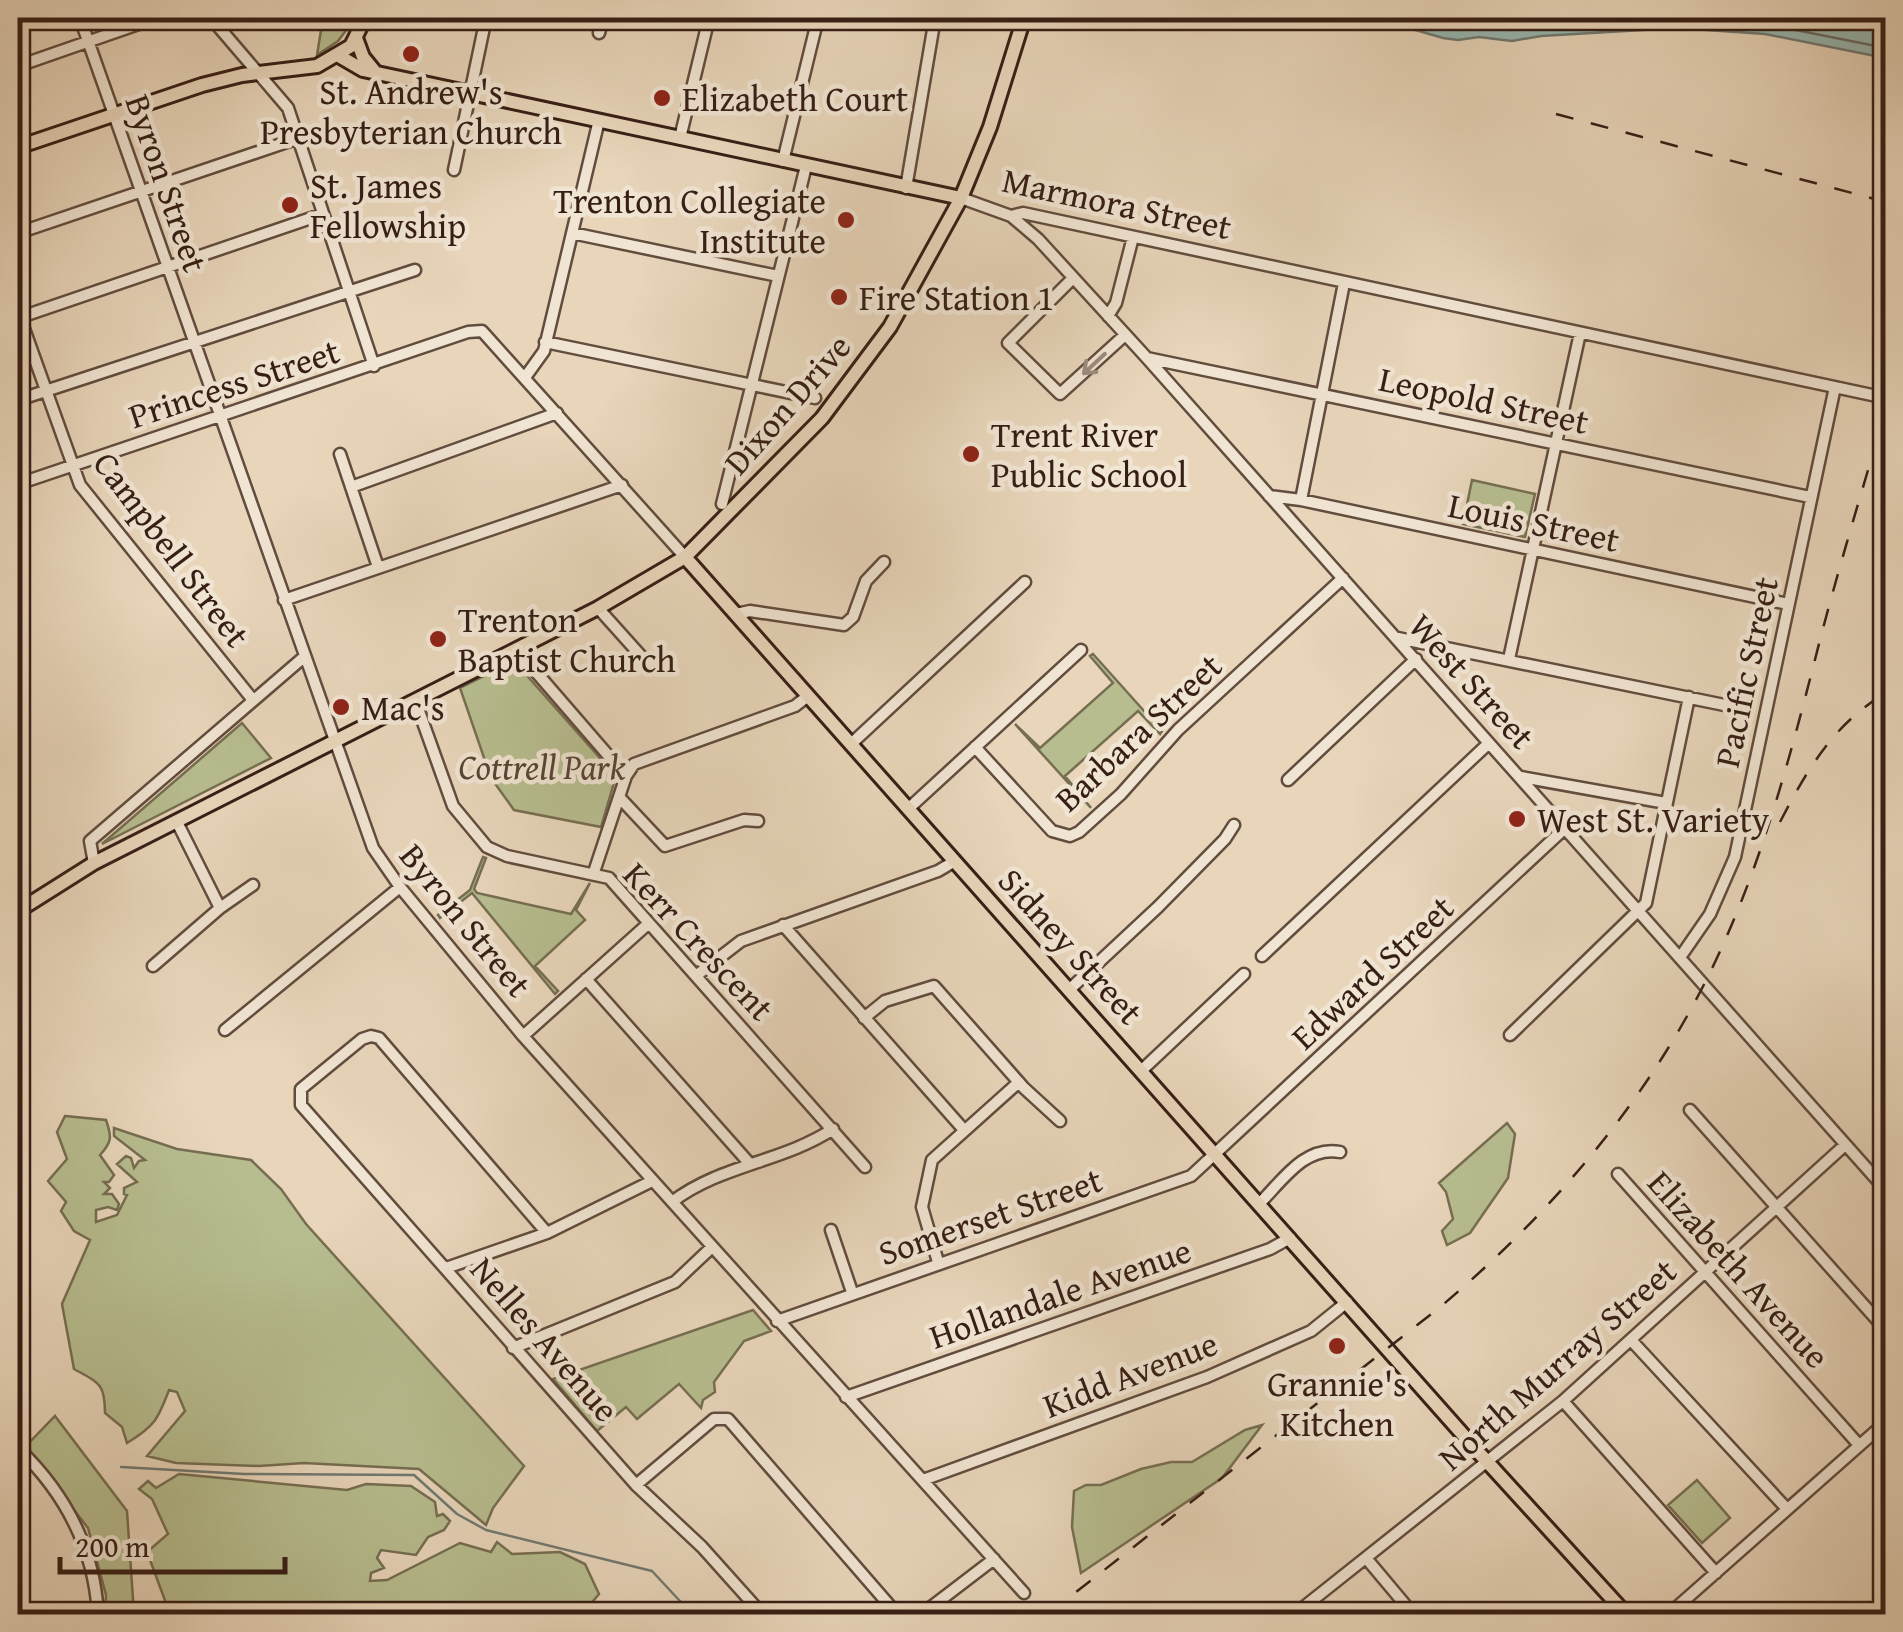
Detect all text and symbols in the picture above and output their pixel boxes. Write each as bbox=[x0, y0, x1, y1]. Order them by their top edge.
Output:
marker: St. Andrew's Presbyterian Church bbox=[400, 43, 422, 65]
place label: St. Andrew's Presbyterian Church bbox=[260, 66, 562, 157]
place label: Elizabeth Court bbox=[682, 73, 908, 124]
street label: Byron Street bbox=[113, 87, 221, 279]
marker: Elizabeth Court bbox=[651, 87, 673, 109]
street label: Marmora Street bbox=[998, 154, 1236, 252]
place label: St. James Fellowship bbox=[310, 160, 466, 251]
place label: Trenton Collegiate Institute bbox=[553, 175, 826, 266]
marker: St. James Fellowship bbox=[279, 194, 301, 216]
marker: Trenton Collegiate Institute bbox=[835, 209, 857, 231]
place label: Fire Station 1 bbox=[859, 272, 1054, 323]
marker: Fire Station 1 bbox=[828, 286, 850, 308]
street label: Dixon Drive bbox=[711, 322, 863, 486]
street label: Princess Street bbox=[122, 325, 346, 441]
one-way arrow bbox=[1082, 352, 1106, 376]
street label: Leopold Street bbox=[1375, 353, 1593, 447]
place label: Trent River Public School bbox=[991, 409, 1187, 500]
street label: Campbell Street bbox=[81, 440, 263, 658]
marker: Trent River Public School bbox=[960, 443, 982, 465]
street label: Louis Street bbox=[1444, 479, 1624, 565]
street label: Pacific Street bbox=[1701, 572, 1791, 772]
place label: Trenton Baptist Church bbox=[458, 594, 676, 685]
street label: West Street bbox=[1397, 602, 1547, 760]
marker: Trenton Baptist Church bbox=[427, 628, 449, 650]
street label: Barbara Street bbox=[1043, 641, 1233, 823]
place label: Mac's bbox=[361, 682, 445, 733]
marker: Mac's bbox=[330, 696, 352, 718]
park label: Cottrell Park bbox=[458, 741, 627, 792]
place label: West St. Variety bbox=[1537, 794, 1770, 845]
marker: West St. Variety bbox=[1506, 808, 1528, 830]
street label: Byron Street bbox=[388, 832, 544, 1008]
street label: Kerr Crescent bbox=[612, 850, 786, 1032]
street label: Sidney Street bbox=[987, 856, 1155, 1036]
street label: Edward Street bbox=[1279, 883, 1465, 1061]
street label: Somerset Street bbox=[871, 1154, 1109, 1278]
street label: Elizabeth Avenue bbox=[1636, 1159, 1842, 1379]
street label: Hollandale Avenue bbox=[922, 1224, 1198, 1362]
street label: Nelles Avenue bbox=[459, 1245, 631, 1433]
street label: North Murray Street bbox=[1427, 1246, 1687, 1482]
street label: Kidd Avenue bbox=[1035, 1317, 1225, 1431]
marker: Grannie's Kitchen bbox=[1326, 1335, 1348, 1357]
place label: Grannie's Kitchen bbox=[1267, 1358, 1407, 1449]
scale bar bbox=[60, 1512, 285, 1574]
text: 200 m bbox=[75, 1524, 150, 1568]

